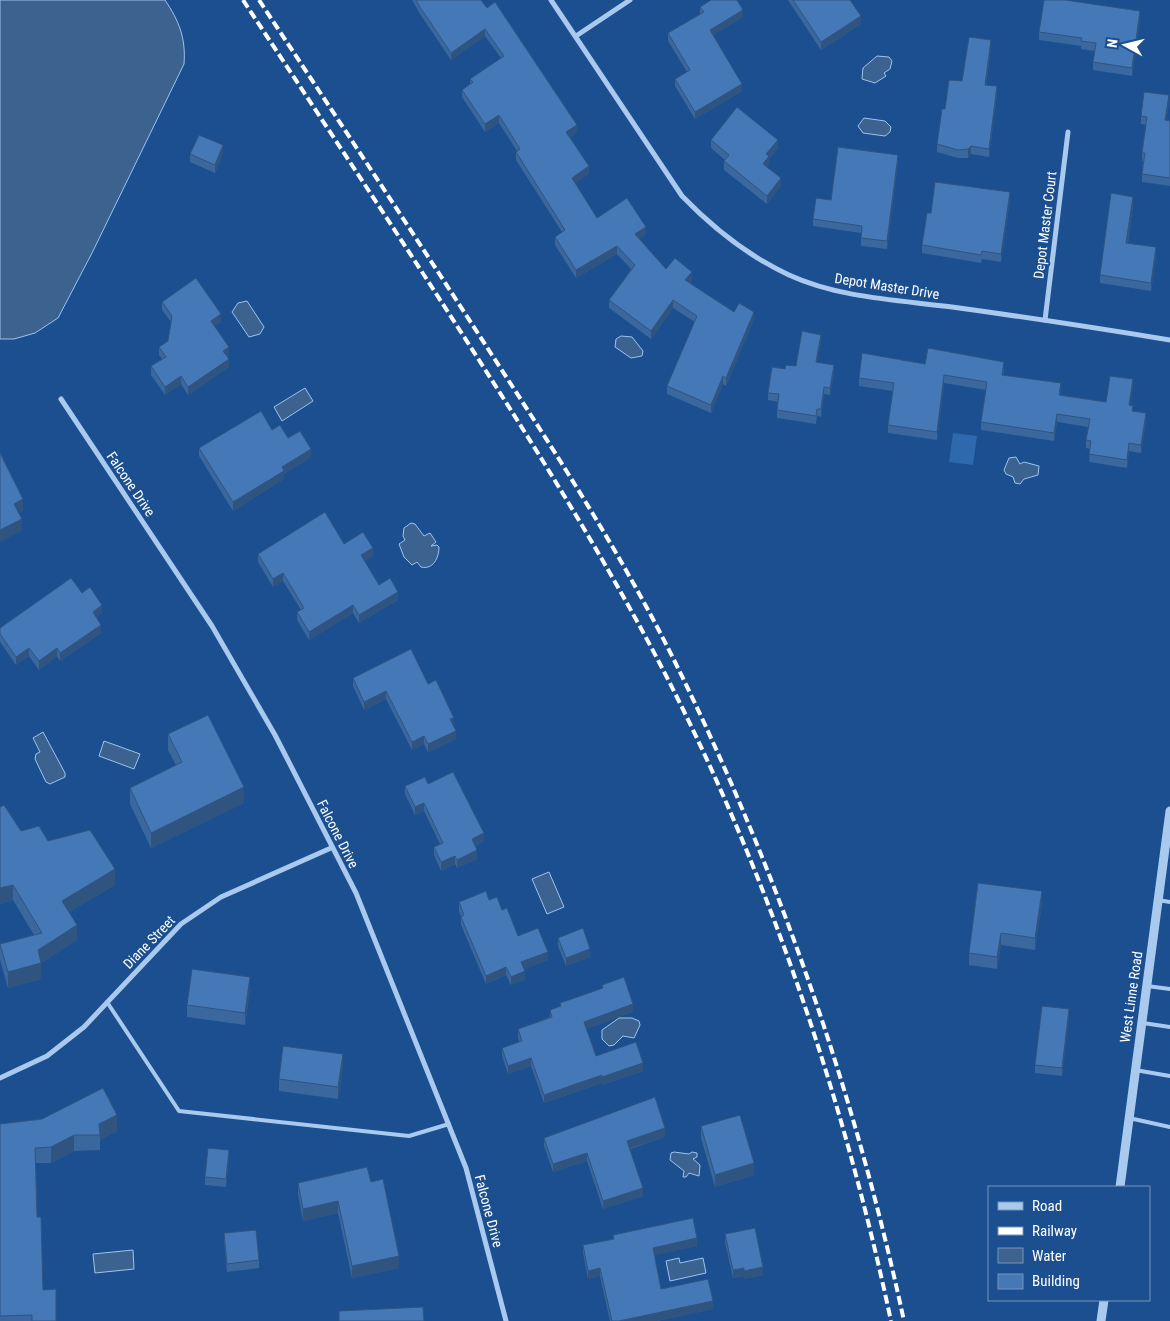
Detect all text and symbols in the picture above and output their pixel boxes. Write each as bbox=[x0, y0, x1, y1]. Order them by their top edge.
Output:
north arrow bbox=[1100, 20, 1150, 70]
text: N bbox=[1104, 38, 1121, 49]
street label: Depot Master Court bbox=[1030, 170, 1060, 280]
street label: Depot Master Drive bbox=[834, 270, 941, 302]
street label: Falcone Drive bbox=[104, 449, 159, 520]
street label: Falcone Drive bbox=[314, 797, 362, 871]
street label: Diane Street bbox=[120, 912, 178, 972]
street label: West Linne Road bbox=[1117, 950, 1145, 1044]
street label: Falcone Drive bbox=[472, 1173, 506, 1249]
legend bbox=[988, 1186, 1150, 1301]
text: Road bbox=[1032, 1197, 1062, 1215]
text: Railway bbox=[1032, 1222, 1077, 1240]
text: Water bbox=[1032, 1247, 1067, 1265]
text: Building bbox=[1032, 1272, 1080, 1290]

